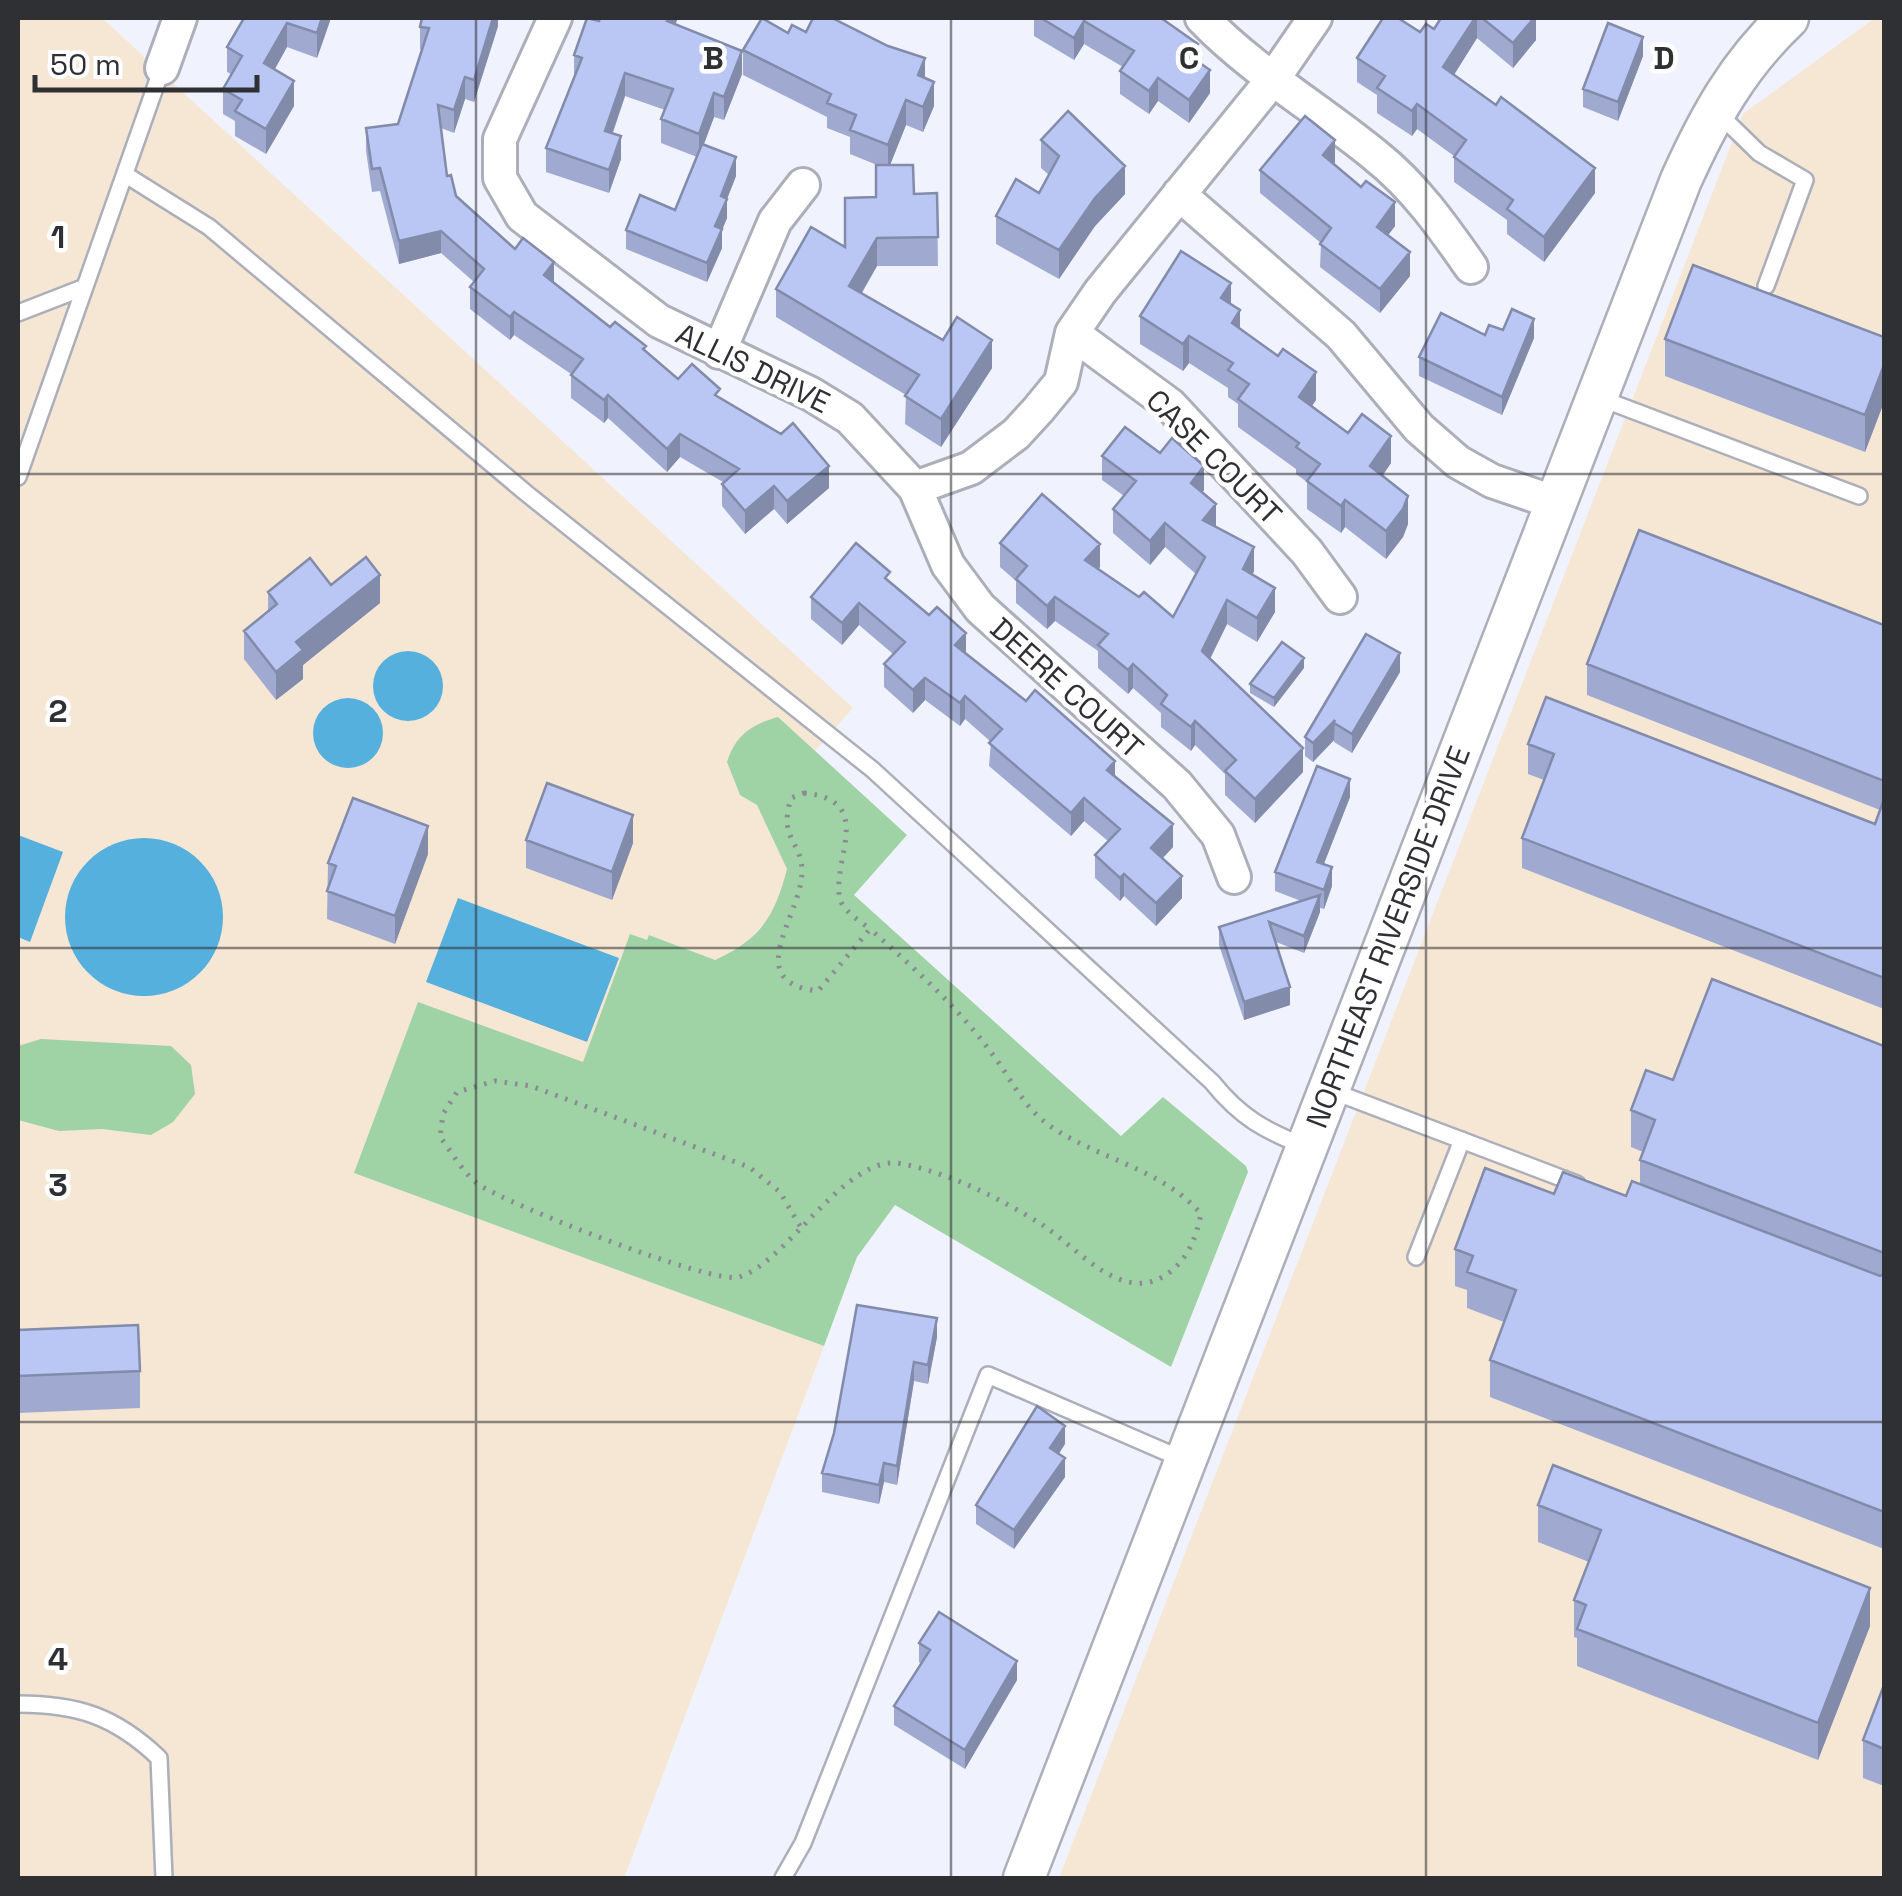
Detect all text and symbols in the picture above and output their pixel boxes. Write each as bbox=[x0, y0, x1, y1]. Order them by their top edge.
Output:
scale bar bbox=[35, 30, 258, 92]
text: B bbox=[702, 38, 724, 78]
text: C bbox=[1179, 38, 1199, 78]
text: D bbox=[1653, 38, 1675, 78]
text: 50 m bbox=[50, 45, 121, 84]
text: 1 bbox=[51, 217, 65, 257]
street label: ALLIS DRIVE bbox=[670, 314, 836, 422]
street label: CASE COURT bbox=[1138, 381, 1290, 533]
street label: DEERE COURT bbox=[982, 609, 1152, 767]
text: 2 bbox=[48, 691, 68, 731]
street label: NORTHEAST RIVERSIDE DRIVE bbox=[1297, 740, 1479, 1134]
text: 3 bbox=[48, 1165, 68, 1205]
text: 4 bbox=[48, 1639, 68, 1679]

